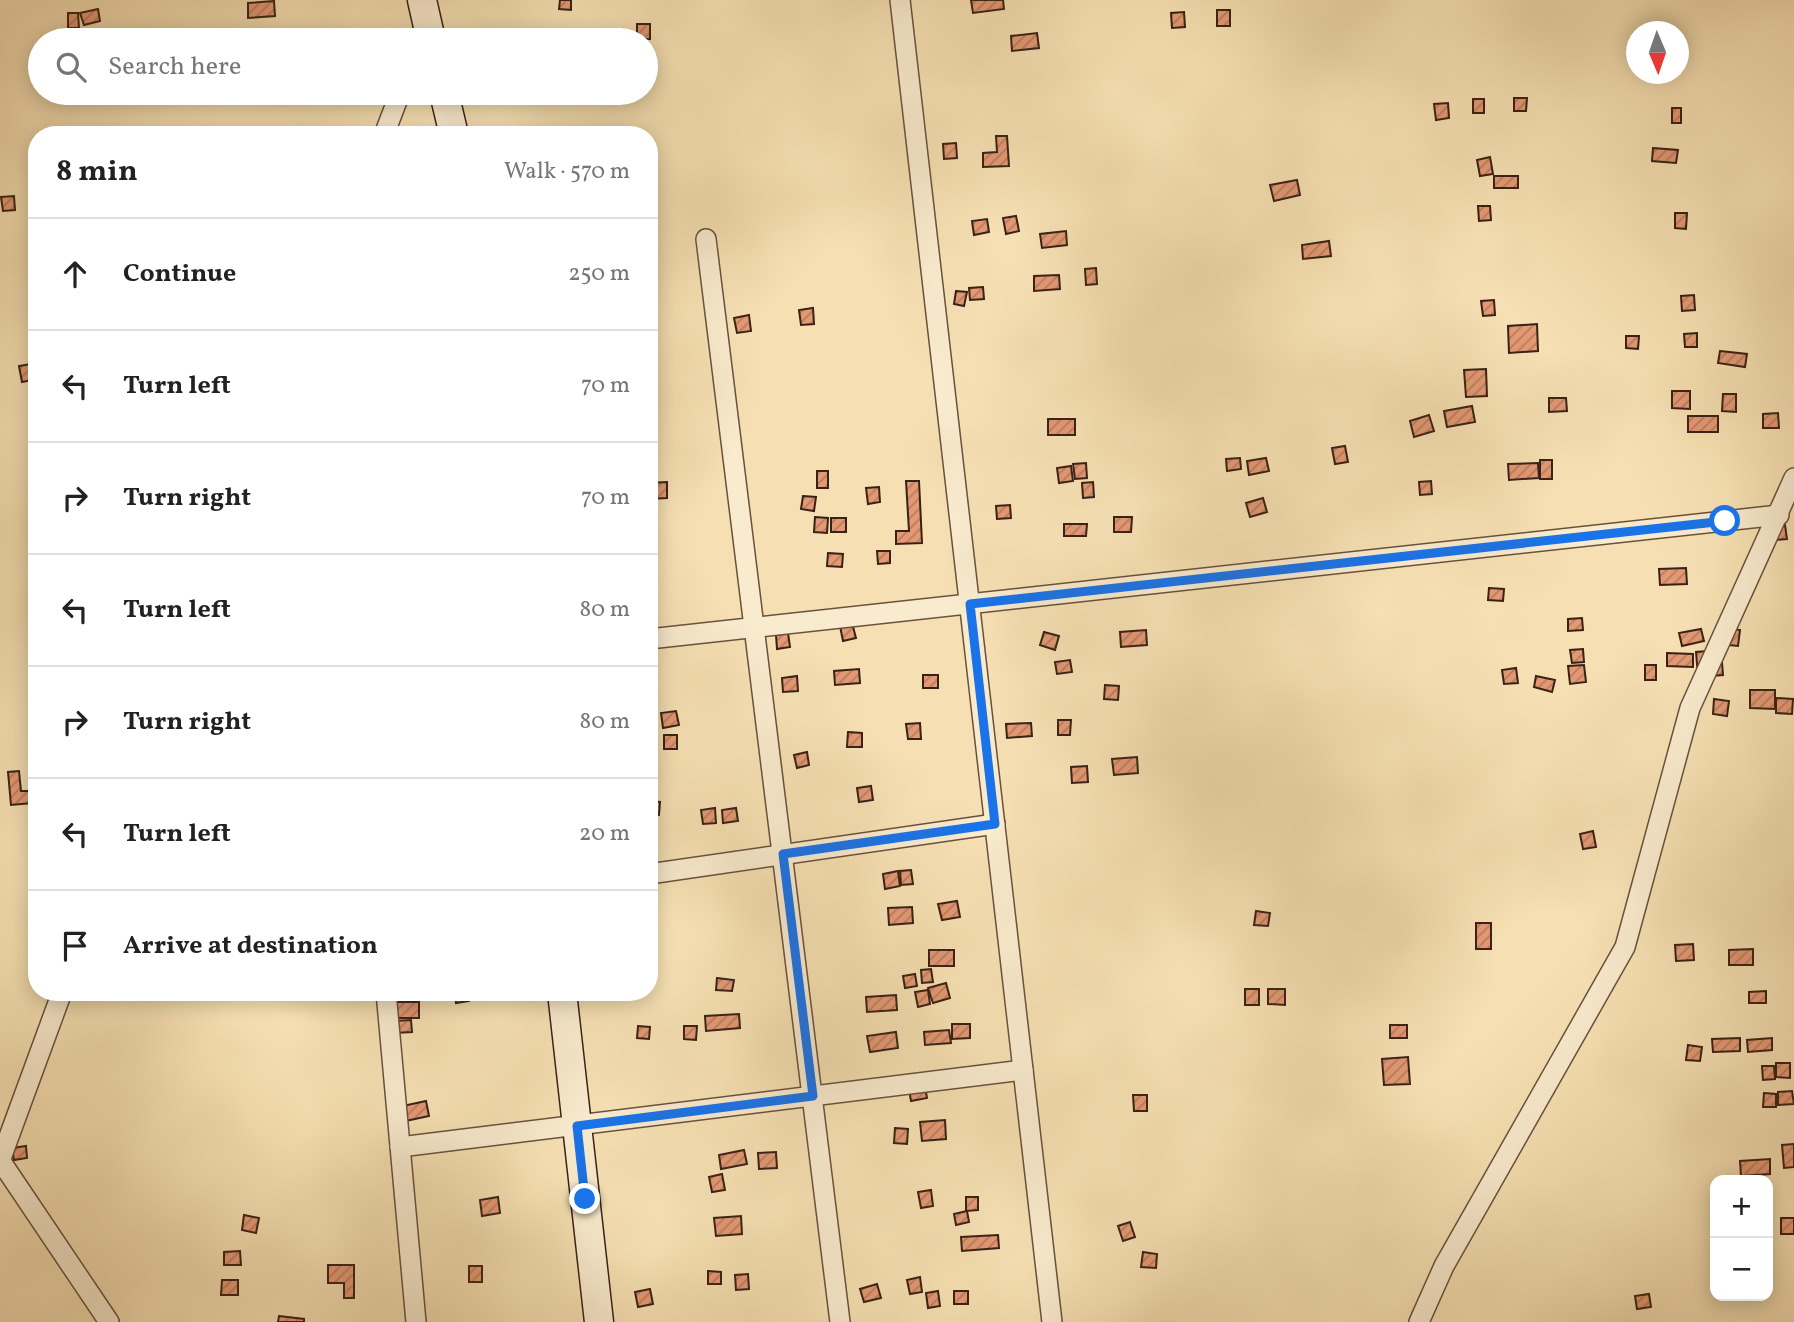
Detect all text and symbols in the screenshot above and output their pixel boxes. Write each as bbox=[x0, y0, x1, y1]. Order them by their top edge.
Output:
north arrow bbox=[1626, 21, 1689, 84]
search box bbox=[28, 28, 658, 105]
icon: search bbox=[52, 48, 90, 86]
text: Search here bbox=[108, 49, 241, 85]
text: 8 min bbox=[56, 151, 138, 193]
text: Walk · 570 m bbox=[504, 156, 630, 188]
icon: ahead bbox=[56, 255, 94, 293]
text: Continue bbox=[123, 256, 236, 292]
text: 250 m bbox=[568, 258, 630, 290]
icon: left bbox=[56, 367, 94, 405]
text: Turn left bbox=[123, 368, 231, 404]
text: 70 m bbox=[581, 370, 630, 402]
icon: right bbox=[56, 479, 94, 517]
text: Turn right bbox=[123, 480, 251, 516]
text: 70 m bbox=[581, 482, 630, 514]
route start bbox=[1709, 505, 1740, 536]
icon: left bbox=[56, 591, 94, 629]
text: Turn left bbox=[123, 592, 231, 628]
text: 80 m bbox=[580, 594, 630, 626]
icon: right bbox=[56, 703, 94, 741]
text: Turn right bbox=[123, 704, 251, 740]
text: 80 m bbox=[580, 706, 630, 738]
icon: left bbox=[56, 815, 94, 853]
text: Turn left bbox=[123, 816, 231, 852]
text: 20 m bbox=[579, 818, 630, 850]
icon: arrive bbox=[56, 927, 94, 965]
text: Arrive at destination bbox=[123, 928, 378, 964]
map controls bbox=[1710, 1175, 1773, 1301]
button: + bbox=[1710, 1175, 1773, 1238]
route end bbox=[569, 1183, 600, 1214]
button: − bbox=[1710, 1238, 1773, 1301]

